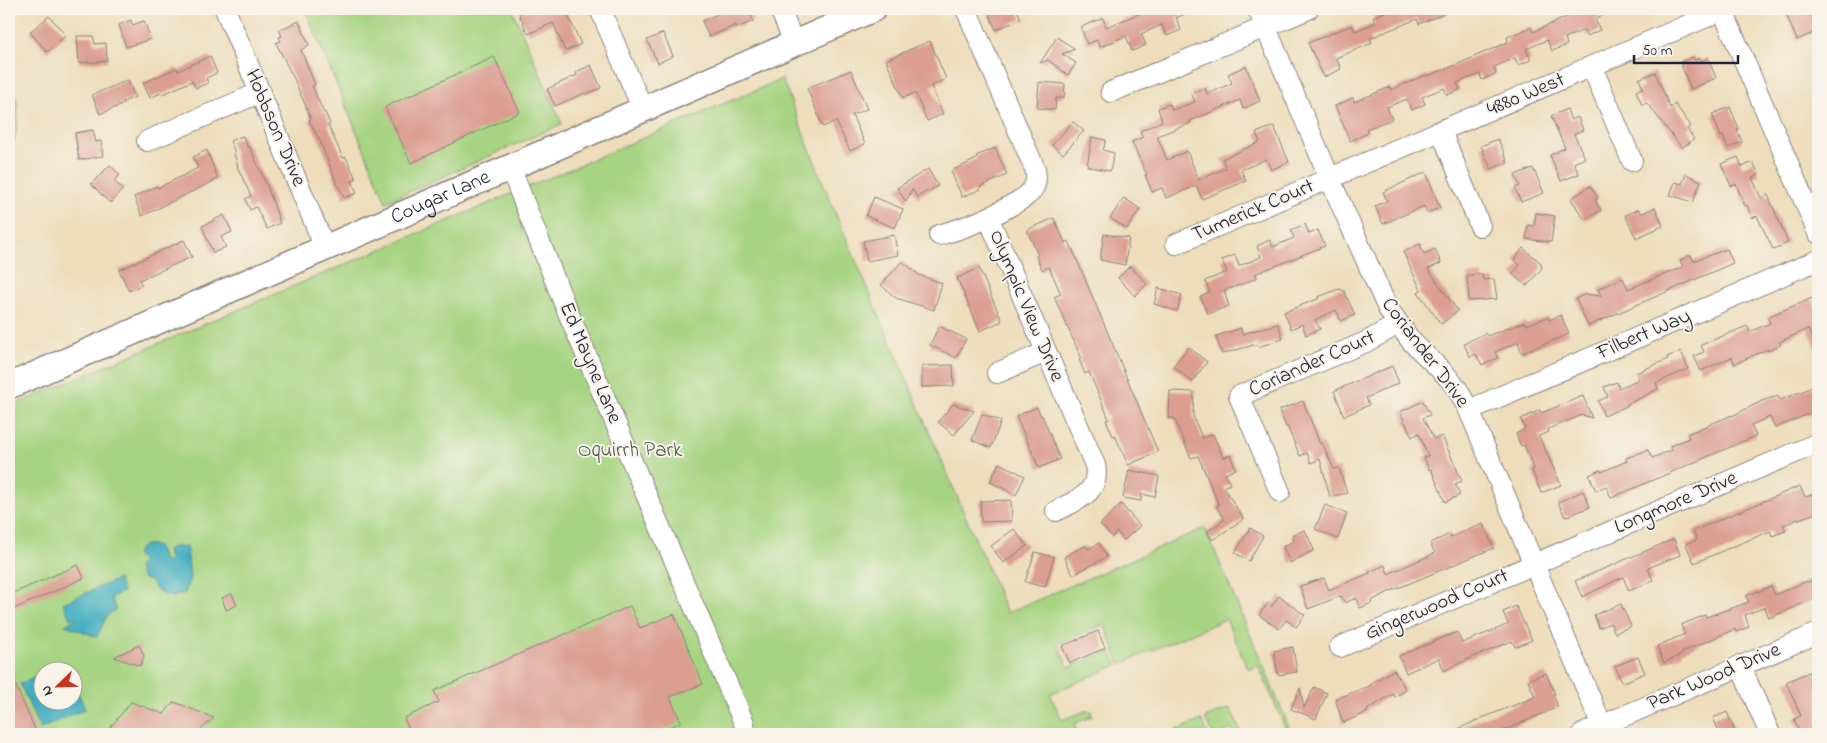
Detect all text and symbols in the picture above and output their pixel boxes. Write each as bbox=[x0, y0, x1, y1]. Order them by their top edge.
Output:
scale bar bbox=[1634, 32, 1738, 64]
text: 50 m bbox=[1642, 40, 1673, 62]
street label: Hobbson Drive bbox=[237, 65, 313, 192]
street label: 4880 West bbox=[1482, 65, 1570, 125]
street label: Cougar Lane bbox=[386, 162, 496, 233]
street label: Tumerick Court bbox=[1187, 172, 1319, 250]
street label: Olympic View Drive bbox=[979, 226, 1072, 388]
street label: Coriander Drive bbox=[1374, 292, 1477, 415]
street label: Ed Mayne Lane bbox=[549, 298, 629, 430]
street label: Filbert Way bbox=[1591, 302, 1696, 370]
street label: Coriander Court bbox=[1244, 323, 1380, 405]
park label: Oquirrh Park bbox=[578, 436, 683, 466]
street label: Longmore Drive bbox=[1610, 463, 1743, 544]
street label: Gingerwood Court bbox=[1361, 561, 1514, 651]
street label: Park Wood Drive bbox=[1643, 635, 1786, 719]
north arrow bbox=[32, 660, 82, 710]
text: N bbox=[36, 682, 59, 699]

